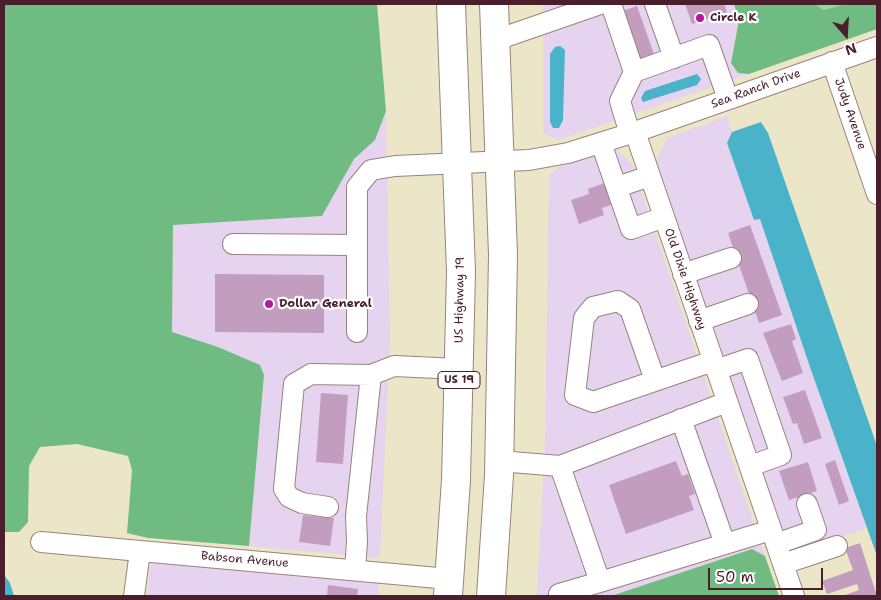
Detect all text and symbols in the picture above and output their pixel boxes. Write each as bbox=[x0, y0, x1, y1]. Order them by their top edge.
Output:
north arrow bbox=[821, 10, 871, 60]
place label: Circle K bbox=[710, 11, 757, 25]
marker: Circle K bbox=[694, 12, 706, 24]
text: N bbox=[843, 39, 859, 59]
street label: Sea Ranch Drive bbox=[709, 66, 803, 112]
street label: Judy Avenue bbox=[831, 76, 869, 152]
street label: Old Dixie Highway bbox=[661, 226, 709, 332]
street label: US Highway 19 bbox=[452, 257, 468, 343]
place label: Dollar General bbox=[279, 297, 372, 311]
marker: Dollar General bbox=[263, 298, 275, 310]
road number: US 19 bbox=[438, 372, 480, 388]
street label: Babson Avenue bbox=[201, 549, 289, 571]
scale bar bbox=[711, 558, 826, 590]
text: 50 m bbox=[716, 567, 754, 587]

